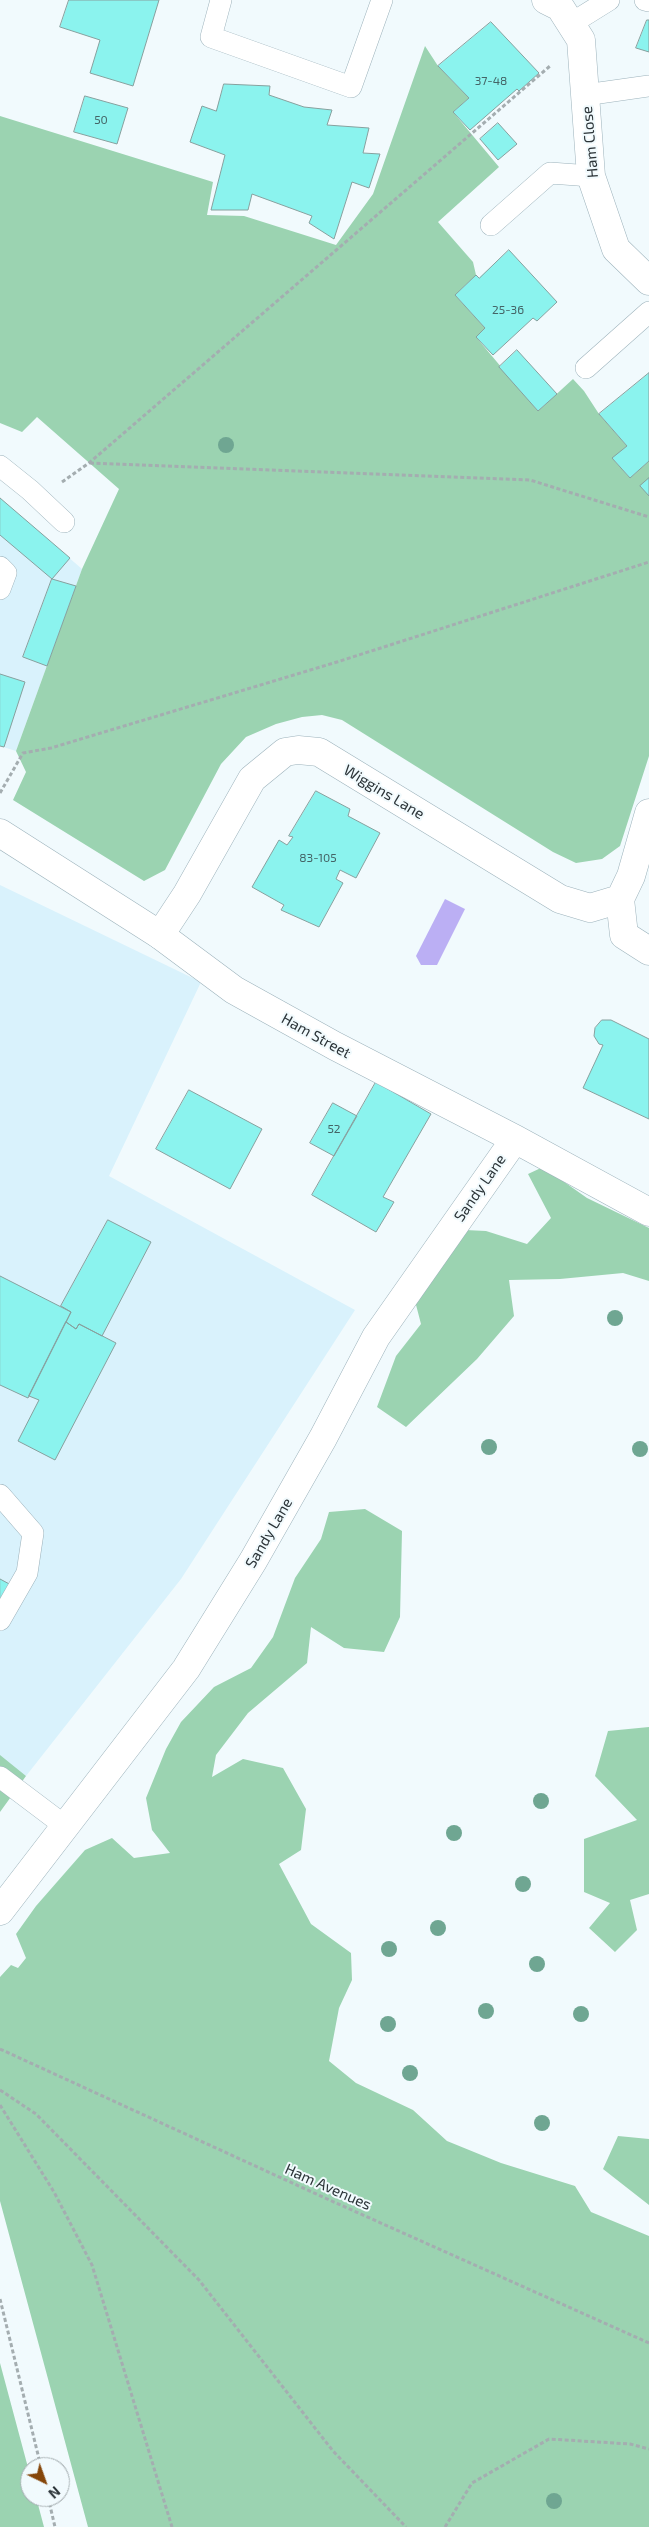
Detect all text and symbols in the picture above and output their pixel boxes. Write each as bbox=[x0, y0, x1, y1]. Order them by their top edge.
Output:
house number: 37-48 bbox=[475, 74, 507, 88]
street label: Ham Close bbox=[578, 105, 602, 179]
house number: 50 bbox=[94, 113, 108, 127]
house number: 25-36 bbox=[492, 303, 524, 317]
street label: Wiggins Lane bbox=[340, 761, 428, 823]
house number: 83-105 bbox=[299, 851, 337, 865]
street label: Ham Street bbox=[278, 1010, 354, 1062]
house number: 52 bbox=[327, 1122, 341, 1136]
street label: Sandy Lane bbox=[450, 1151, 510, 1225]
street label: Sandy Lane bbox=[242, 1495, 296, 1571]
street label: Ham Avenues bbox=[282, 2160, 374, 2214]
north arrow bbox=[20, 2457, 70, 2507]
text: N bbox=[45, 2483, 64, 2502]

